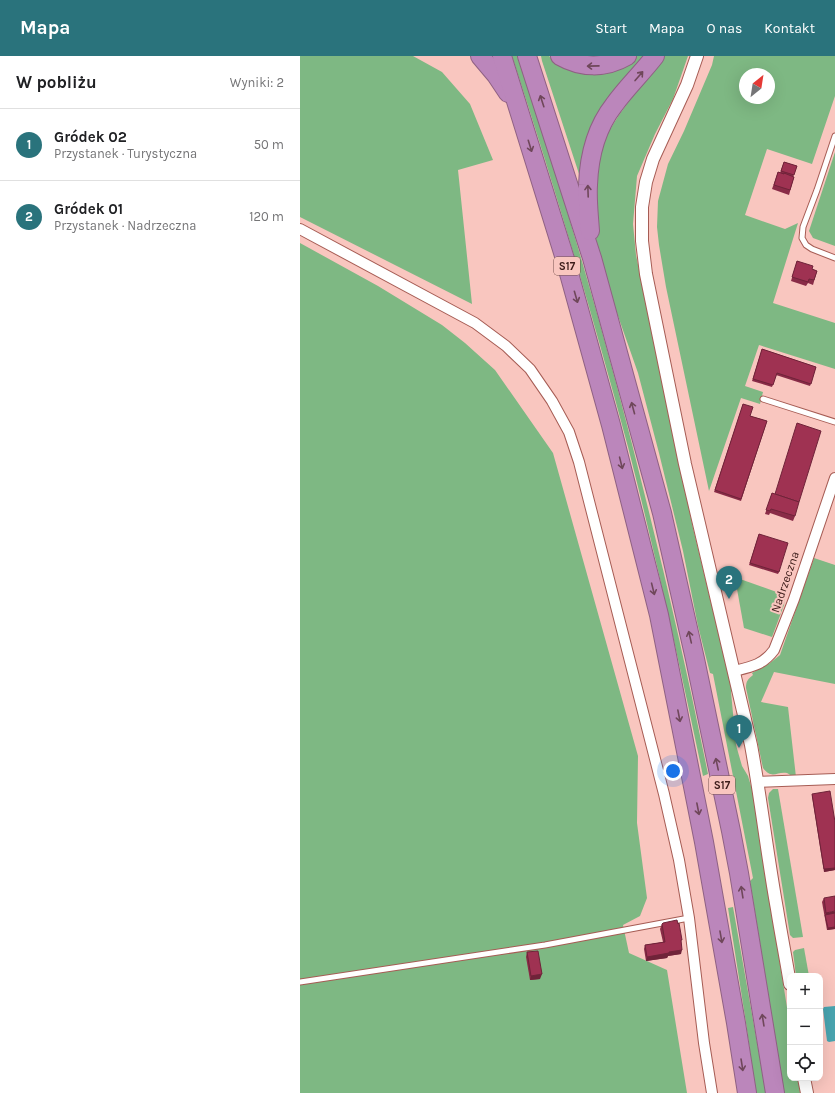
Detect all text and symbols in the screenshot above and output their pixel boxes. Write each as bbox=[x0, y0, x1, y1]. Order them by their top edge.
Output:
text: Mapa bbox=[20, 17, 70, 39]
text: Start bbox=[595, 20, 627, 37]
text: Mapa bbox=[649, 20, 684, 37]
text: O nas bbox=[706, 20, 742, 37]
text: Kontakt bbox=[764, 20, 815, 37]
one-way arrow bbox=[587, 62, 600, 70]
north arrow bbox=[739, 68, 775, 104]
one-way arrow bbox=[634, 70, 643, 81]
text: W pobliżu bbox=[16, 72, 97, 92]
text: Wyniki: 2 bbox=[230, 75, 284, 90]
one-way arrow bbox=[538, 94, 545, 107]
text: Gródek 02 bbox=[54, 128, 127, 146]
text: 1 bbox=[27, 137, 31, 152]
text: 50 m bbox=[254, 137, 284, 152]
one-way arrow bbox=[527, 140, 534, 153]
text: Przystanek · Turystyczna bbox=[54, 146, 197, 161]
one-way arrow bbox=[584, 185, 592, 198]
text: Gródek 01 bbox=[54, 200, 123, 218]
text: 2 bbox=[25, 209, 33, 224]
text: 120 m bbox=[249, 209, 284, 224]
text: Przystanek · Nadrzeczna bbox=[54, 218, 197, 233]
road number: S17 bbox=[554, 257, 580, 275]
one-way arrow bbox=[573, 291, 580, 304]
one-way arrow bbox=[629, 402, 636, 415]
one-way arrow bbox=[618, 456, 625, 469]
street label: Nadrzeczna bbox=[768, 550, 802, 614]
pin: 2 bbox=[716, 566, 742, 599]
one-way arrow bbox=[649, 582, 657, 595]
one-way arrow bbox=[686, 631, 694, 644]
one-way arrow bbox=[676, 709, 684, 722]
pin: 1 bbox=[726, 715, 752, 748]
one-way arrow bbox=[713, 758, 721, 771]
your location bbox=[663, 761, 683, 781]
road number: S17 bbox=[709, 776, 735, 794]
one-way arrow bbox=[694, 802, 702, 815]
one-way arrow bbox=[738, 886, 746, 899]
one-way arrow bbox=[717, 930, 725, 943]
map controls bbox=[787, 973, 823, 1081]
button: + bbox=[787, 973, 823, 1009]
button: − bbox=[787, 1009, 823, 1045]
one-way arrow bbox=[759, 1014, 767, 1027]
button: locate bbox=[787, 1045, 823, 1081]
one-way arrow bbox=[738, 1058, 746, 1071]

